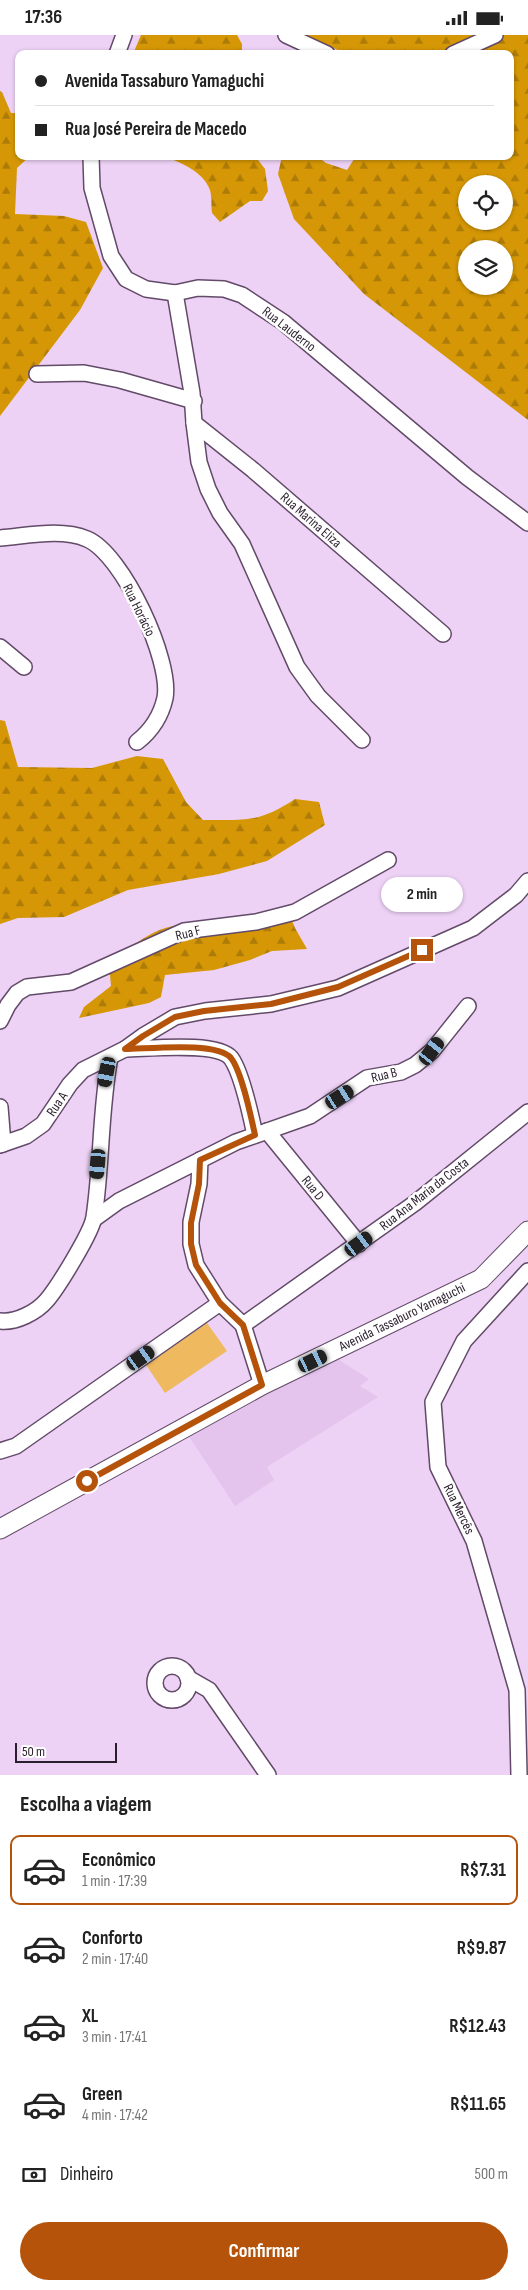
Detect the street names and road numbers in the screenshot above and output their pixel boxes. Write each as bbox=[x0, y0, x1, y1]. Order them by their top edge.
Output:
street label: Rua Lauderno bbox=[259, 303, 319, 355]
street label: Rua Marina Eliza bbox=[277, 489, 345, 551]
street label: Rua Horácio bbox=[119, 581, 159, 639]
street label: Rua F bbox=[174, 922, 203, 944]
street label: Rua B bbox=[369, 1064, 399, 1086]
street label: Rua A bbox=[43, 1088, 72, 1120]
street label: Rua Ana Maria da Costa bbox=[376, 1154, 472, 1234]
street label: Rua D bbox=[298, 1172, 328, 1204]
street label: Avenida Tassaburo Yamaguchi bbox=[335, 1279, 468, 1355]
street label: Rua Mercês bbox=[440, 1481, 478, 1537]

